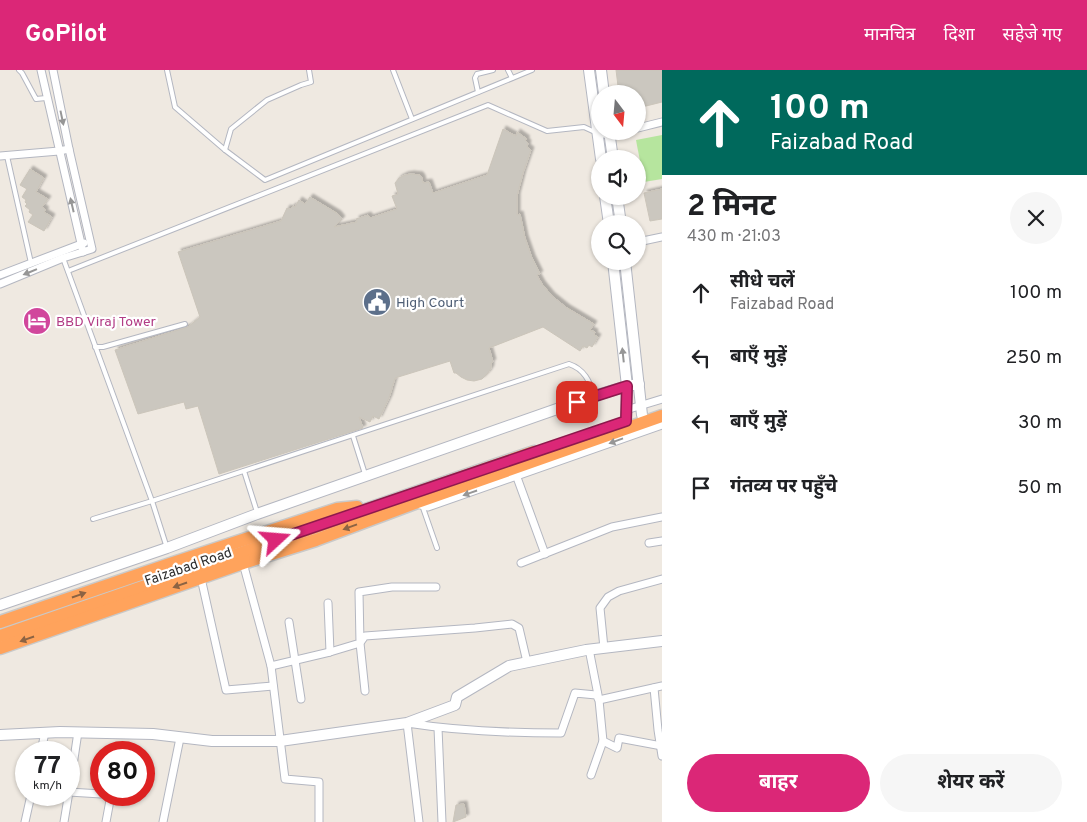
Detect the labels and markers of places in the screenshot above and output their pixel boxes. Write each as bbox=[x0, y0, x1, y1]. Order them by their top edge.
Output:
public building icon: High Court bbox=[362, 287, 392, 317]
place label: High Court bbox=[396, 295, 464, 312]
hotel icon: BBD Viraj Tower bbox=[22, 306, 52, 336]
place label: BBD Viraj Tower bbox=[56, 314, 157, 331]
pin bbox=[556, 381, 598, 423]

